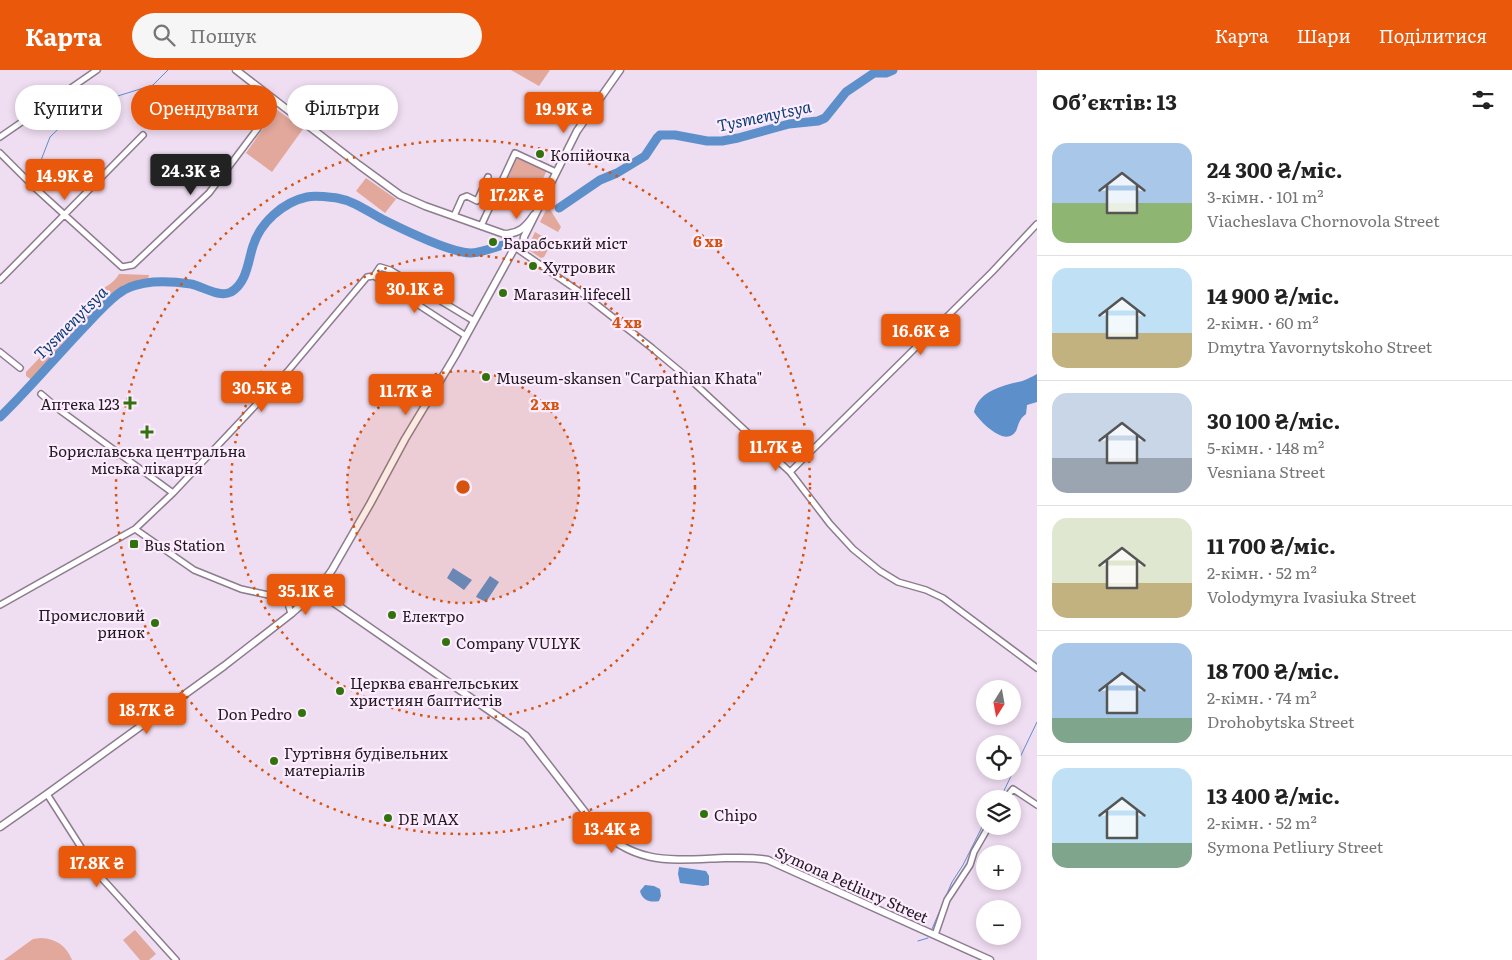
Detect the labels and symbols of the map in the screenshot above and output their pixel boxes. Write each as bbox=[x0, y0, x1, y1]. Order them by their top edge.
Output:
pin: 19.9K ₴ bbox=[518, 92, 610, 134]
water label: Tysmenytsya bbox=[715, 93, 814, 137]
place label: Копійочка bbox=[550, 143, 631, 166]
marker: Копійочка bbox=[534, 148, 546, 160]
pin: 24.3K ₴ bbox=[145, 154, 237, 196]
pin: 14.9K ₴ bbox=[19, 158, 111, 201]
pin: 17.2K ₴ bbox=[471, 178, 563, 220]
text: 6 хв bbox=[693, 229, 723, 252]
place label: Барабський міст bbox=[503, 231, 628, 254]
marker: Барабський міст bbox=[487, 236, 499, 248]
place label: Хутровик bbox=[543, 255, 616, 278]
marker: Хутровик bbox=[527, 260, 539, 272]
pin: 30.1K ₴ bbox=[369, 272, 461, 314]
water label: Tysmenytsya bbox=[28, 279, 113, 364]
place label: Магазин lifecell bbox=[513, 282, 631, 305]
marker: Магазин lifecell bbox=[497, 287, 509, 299]
text: 4 хв bbox=[612, 310, 642, 333]
pin: 16.6K ₴ bbox=[875, 314, 967, 356]
place label: Museum-skansen "Carpathian Khata" bbox=[496, 366, 762, 389]
pin: 30.5K ₴ bbox=[216, 370, 308, 413]
marker: Museum-skansen "Carpathian Khata" bbox=[480, 371, 492, 383]
pin: 11.7K ₴ bbox=[360, 374, 452, 416]
place label: Аптека 123 bbox=[40, 392, 120, 415]
text: 2 хв bbox=[530, 392, 560, 415]
marker: Аптека 123 bbox=[124, 397, 136, 409]
marker: Бориславська центральна міська лікарня bbox=[140, 425, 154, 439]
pin: 11.7K ₴ bbox=[730, 430, 822, 472]
place label: Бориславська центральна міська лікарня bbox=[48, 439, 247, 479]
centre of rings bbox=[454, 478, 472, 496]
place label: Bus Station bbox=[144, 533, 225, 556]
marker: Bus Station bbox=[128, 538, 140, 550]
pin: 35.1K ₴ bbox=[260, 574, 352, 616]
place label: Промисловий ринок bbox=[38, 603, 145, 643]
place label: Електро bbox=[402, 604, 464, 627]
marker: Електро bbox=[386, 609, 398, 621]
marker: Промисловий ринок bbox=[149, 617, 161, 629]
place label: Company VULYK bbox=[456, 631, 581, 654]
marker: Company VULYK bbox=[440, 636, 452, 648]
place label: Церква євангельських християн баптистів bbox=[350, 671, 519, 711]
north arrow bbox=[976, 680, 1021, 725]
marker: Церква євангельських християн баптистів bbox=[334, 685, 346, 697]
pin: 18.7K ₴ bbox=[101, 692, 193, 735]
place label: Don Pedro bbox=[217, 702, 292, 725]
marker: Don Pedro bbox=[296, 707, 308, 719]
place label: Гуртівня будівельних матеріалів bbox=[284, 741, 449, 781]
marker: Гуртівня будівельних матеріалів bbox=[268, 755, 280, 767]
place label: Chipo bbox=[714, 803, 758, 826]
place label: DE MAX bbox=[398, 807, 459, 830]
marker: Chipo bbox=[698, 808, 710, 820]
marker: DE MAX bbox=[382, 812, 394, 824]
pin: 13.4K ₴ bbox=[566, 812, 658, 854]
street label: Symona Petliury Street bbox=[772, 840, 932, 928]
pin: 17.8K ₴ bbox=[51, 846, 143, 888]

